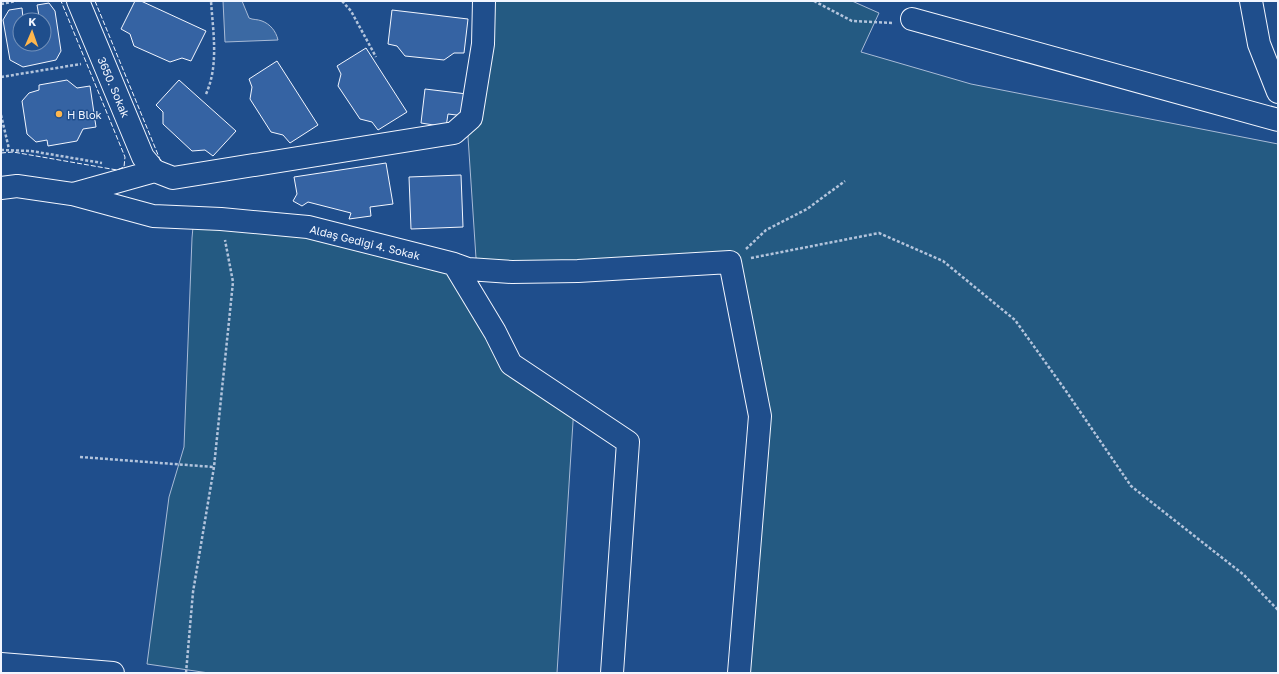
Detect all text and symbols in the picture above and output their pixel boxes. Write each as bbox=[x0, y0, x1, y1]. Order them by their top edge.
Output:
north arrow bbox=[12, 12, 52, 52]
text: K bbox=[28, 15, 37, 28]
street label: 3650. Sokak bbox=[95, 55, 133, 119]
place label: H Blok bbox=[67, 108, 102, 121]
marker: H Blok bbox=[54, 109, 64, 119]
street label: Aldaş Gediği 4. Sokak bbox=[308, 222, 422, 262]

